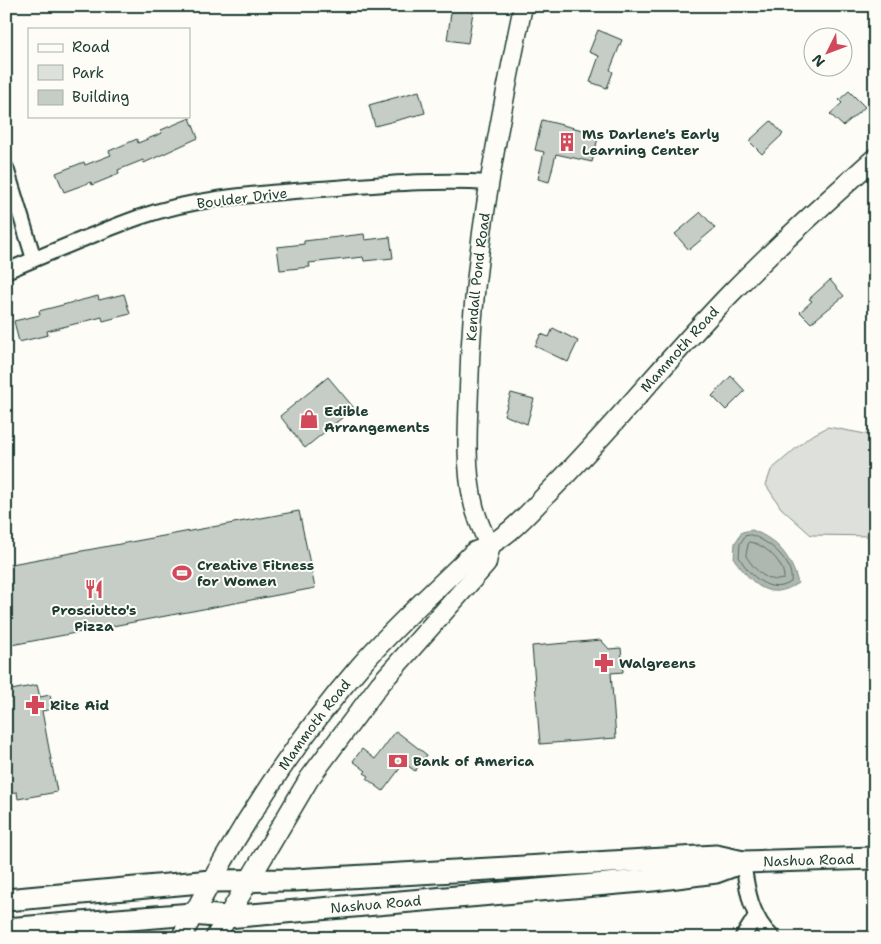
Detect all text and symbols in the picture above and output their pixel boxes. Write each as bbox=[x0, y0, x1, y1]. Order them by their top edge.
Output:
legend bbox=[28, 28, 190, 118]
north arrow bbox=[804, 28, 854, 78]
text: Road bbox=[72, 37, 110, 57]
text: N bbox=[808, 51, 829, 71]
text: Park bbox=[72, 63, 104, 83]
text: Building bbox=[72, 87, 129, 107]
place label: Ms Darlene's Early Learning Center bbox=[582, 125, 720, 159]
building icon: Ms Darlene's Early Learning Center bbox=[556, 131, 578, 153]
street label: Boulder Drive bbox=[196, 184, 288, 212]
street label: Kendall Pond Road bbox=[462, 211, 494, 342]
street label: Mammoth Road bbox=[636, 302, 723, 396]
place label: Edible Arrangements bbox=[324, 402, 430, 436]
shop icon: Edible Arrangements bbox=[298, 408, 320, 430]
place label: Creative Fitness for Women bbox=[197, 556, 314, 590]
sports icon: Creative Fitness for Women bbox=[171, 562, 193, 584]
restaurant icon: Prosciutto's Pizza bbox=[83, 578, 105, 600]
place label: Prosciutto's Pizza bbox=[52, 601, 136, 635]
pharmacy icon: Walgreens bbox=[593, 652, 615, 674]
place label: Walgreens bbox=[619, 654, 696, 672]
street label: Mammoth Road bbox=[274, 675, 354, 773]
pharmacy icon: Rite Aid bbox=[24, 694, 46, 716]
place label: Rite Aid bbox=[50, 696, 109, 714]
bank icon: Bank of America bbox=[387, 750, 409, 772]
place label: Bank of America bbox=[413, 752, 535, 770]
street label: Nashua Road bbox=[763, 850, 855, 870]
street label: Nashua Road bbox=[330, 891, 422, 917]

